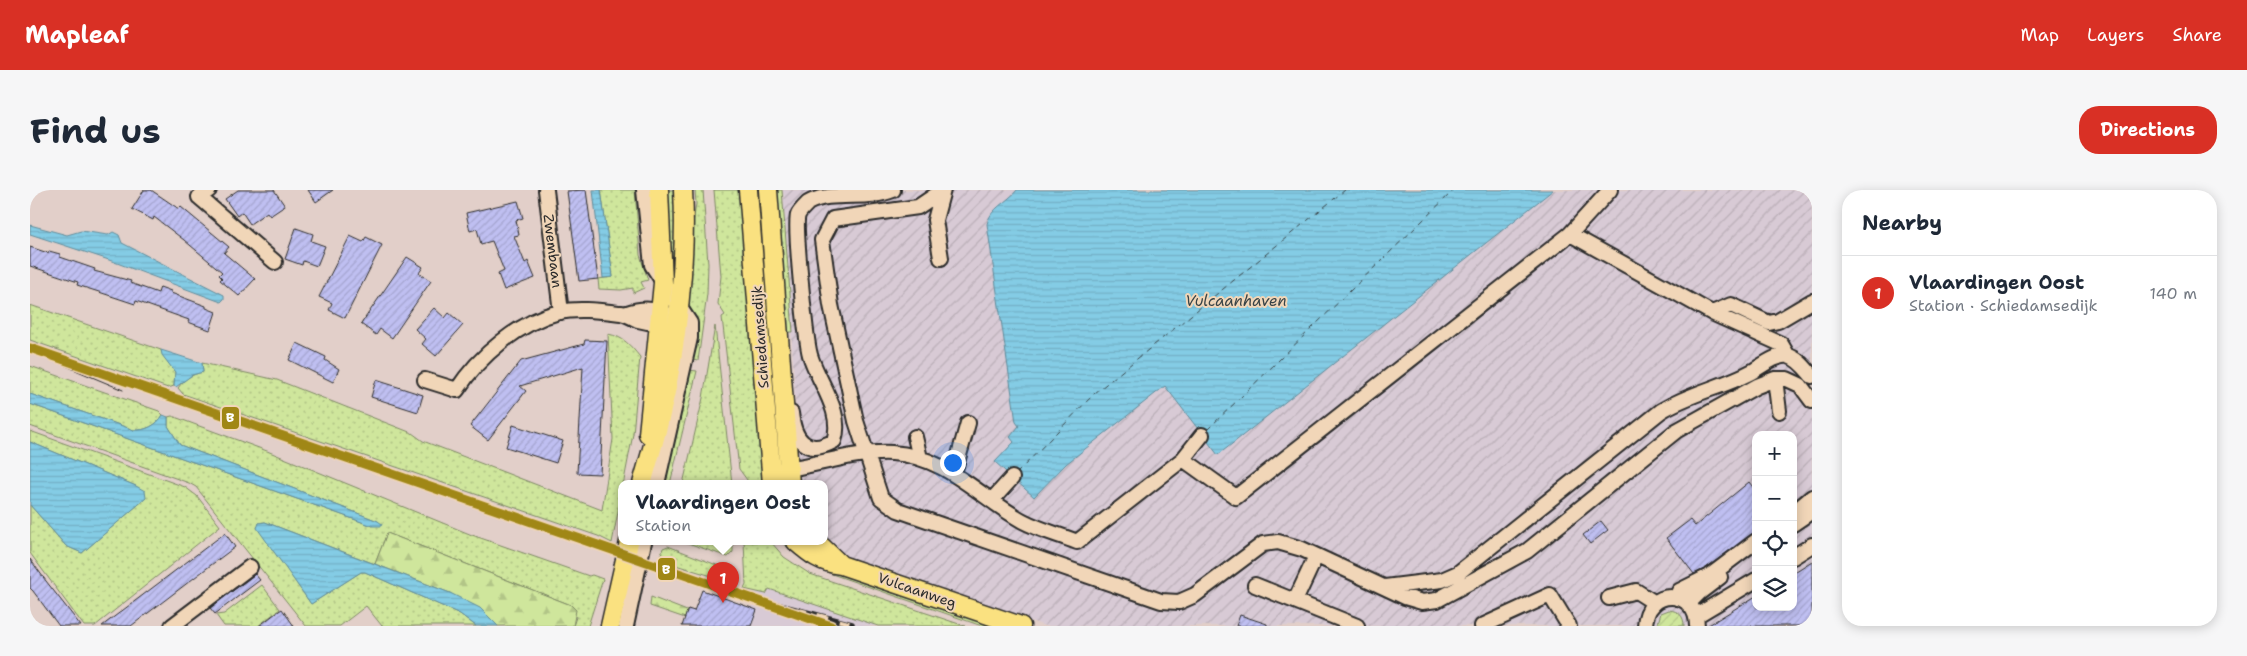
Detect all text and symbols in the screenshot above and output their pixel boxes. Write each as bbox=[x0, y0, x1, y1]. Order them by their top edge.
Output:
text: Mapleaf bbox=[25, 19, 129, 51]
text: Map bbox=[2021, 23, 2059, 47]
text: Layers bbox=[2087, 23, 2144, 47]
text: Share bbox=[2172, 23, 2222, 47]
button: Directions bbox=[2079, 106, 2217, 154]
text: Find us bbox=[30, 107, 161, 154]
text: Nearby bbox=[1862, 209, 1942, 237]
street label: Zwembaan bbox=[540, 213, 567, 289]
text: Vlaardingen Oost bbox=[1909, 270, 2084, 295]
text: 1 bbox=[1874, 283, 1882, 304]
text: 140 m bbox=[2150, 283, 2197, 304]
street label: Schiedamsedijk bbox=[747, 285, 773, 389]
water label: Vulcaanhaven bbox=[1185, 291, 1287, 311]
text: Station · Schiedamsedijk bbox=[1909, 295, 2098, 316]
line badge: B bbox=[221, 406, 240, 430]
text: B bbox=[226, 408, 235, 426]
map controls bbox=[1752, 431, 1797, 611]
button: + bbox=[1752, 431, 1797, 476]
your location bbox=[940, 450, 966, 476]
button: − bbox=[1752, 476, 1797, 521]
popup bbox=[618, 480, 828, 545]
text: Vlaardingen Oost bbox=[635, 490, 811, 515]
text: Station bbox=[635, 515, 691, 536]
button: locate bbox=[1752, 521, 1797, 566]
line badge: B bbox=[657, 557, 676, 581]
text: B bbox=[662, 560, 671, 578]
pin: 1 bbox=[707, 562, 739, 603]
button: layers bbox=[1752, 566, 1797, 611]
street label: Vulcaanweg bbox=[875, 568, 959, 612]

